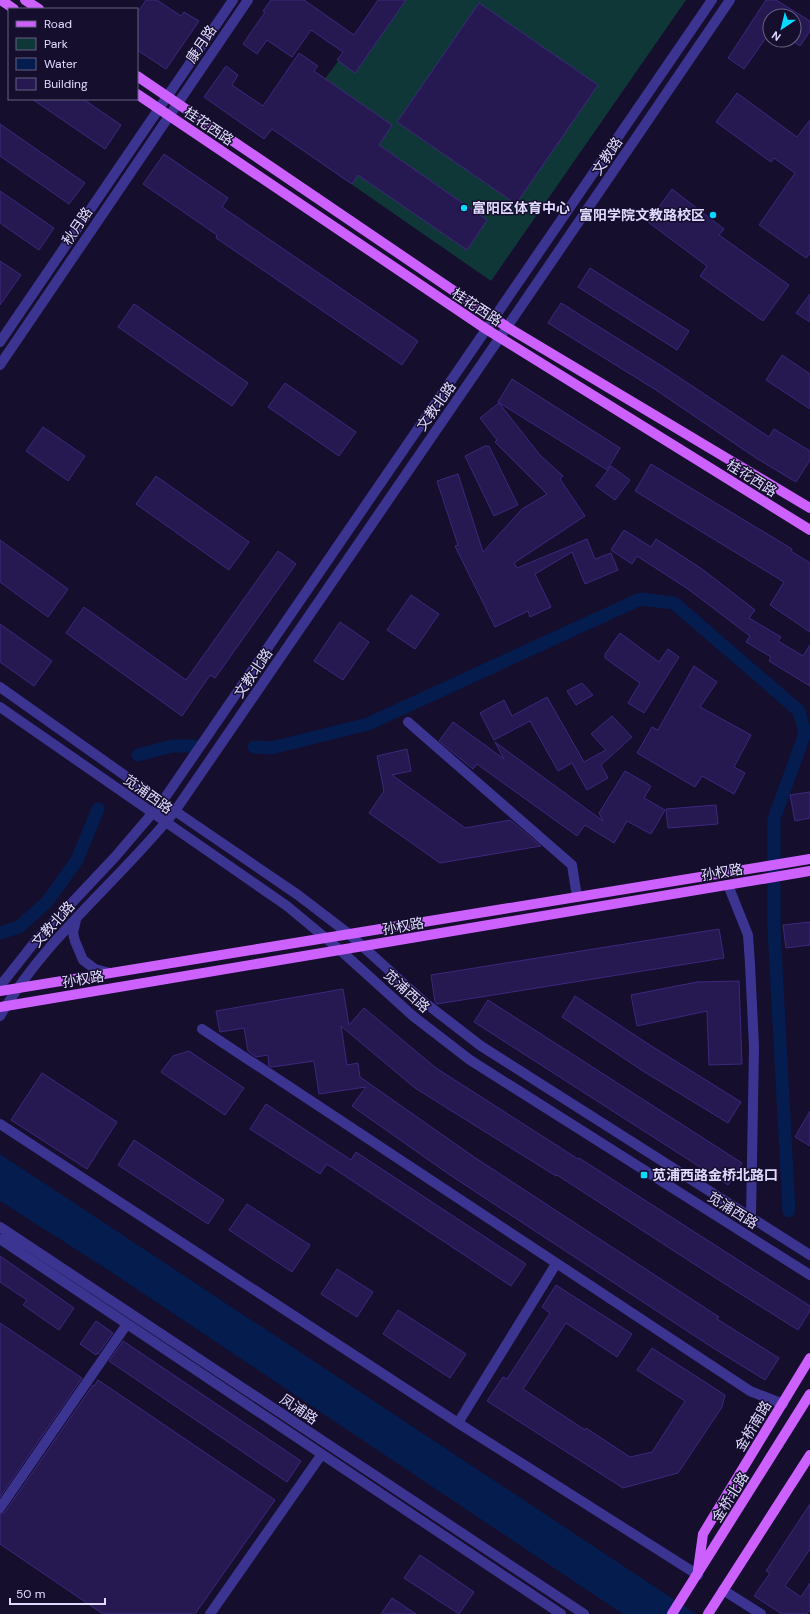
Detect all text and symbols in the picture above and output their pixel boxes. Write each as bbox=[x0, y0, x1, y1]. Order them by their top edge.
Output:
legend bbox=[8, 8, 138, 100]
north arrow bbox=[762, 8, 802, 48]
text: Road bbox=[44, 16, 72, 32]
street label: 康月路 bbox=[182, 22, 220, 66]
text: N bbox=[769, 28, 784, 44]
text: Park bbox=[44, 36, 68, 52]
text: Water bbox=[44, 56, 78, 72]
text: Building bbox=[44, 76, 88, 92]
street label: 桂花西路 bbox=[181, 103, 237, 149]
street label: 文教路 bbox=[588, 134, 626, 178]
place label: 富阳区体育中心 bbox=[472, 199, 570, 217]
marker: 富阳区体育中心 bbox=[459, 203, 469, 213]
street label: 秋月路 bbox=[58, 204, 96, 248]
place label: 富阳学院文教路校区 bbox=[579, 206, 705, 224]
marker: 富阳学院文教路校区 bbox=[708, 210, 718, 220]
street label: 桂花西路 bbox=[449, 284, 505, 330]
street label: 文教北路 bbox=[413, 378, 459, 434]
street label: 桂花西路 bbox=[723, 456, 781, 500]
street label: 文教北路 bbox=[230, 645, 276, 701]
street label: 苋浦西路 bbox=[120, 771, 176, 817]
street label: 孙权路 bbox=[700, 860, 744, 884]
street label: 文教北路 bbox=[28, 897, 78, 951]
street label: 孙权路 bbox=[381, 913, 425, 939]
street label: 苋浦西路 bbox=[380, 966, 434, 1016]
street label: 孙权路 bbox=[61, 967, 105, 991]
place label: 苋浦西路金桥北路口 bbox=[652, 1166, 778, 1184]
marker: 苋浦西路金桥北路口 bbox=[639, 1170, 649, 1180]
street label: 苋浦西路 bbox=[704, 1188, 762, 1232]
street label: 凤浦路 bbox=[277, 1390, 321, 1428]
street label: 金桥南路 bbox=[731, 1397, 775, 1455]
street label: 金桥北路 bbox=[708, 1468, 752, 1526]
scale bar bbox=[10, 1580, 105, 1606]
text: 50 m bbox=[16, 1586, 45, 1602]

